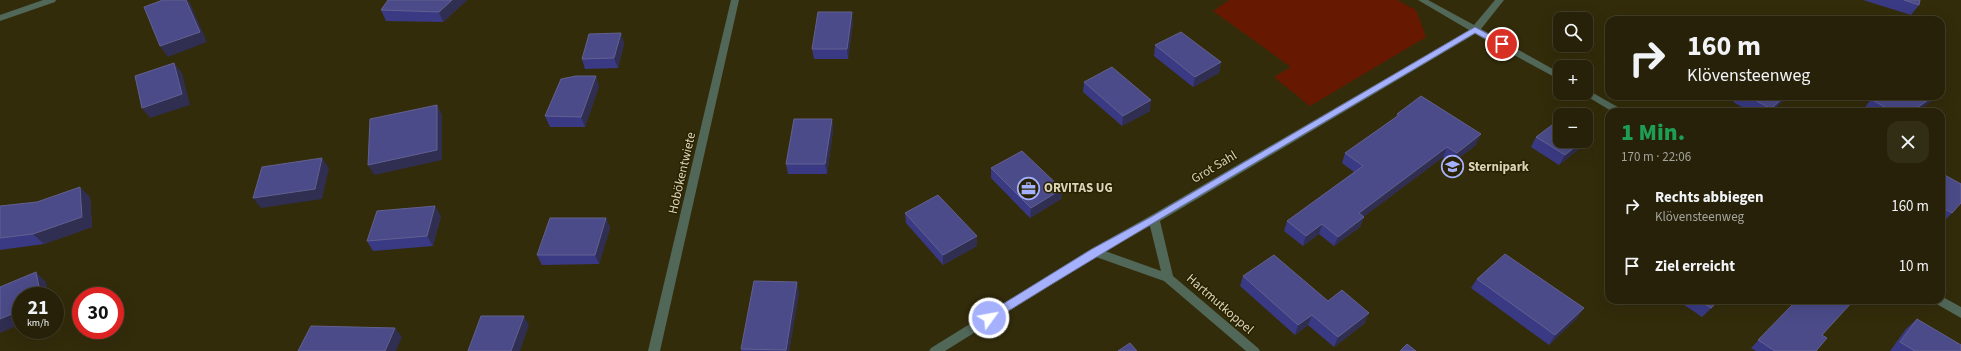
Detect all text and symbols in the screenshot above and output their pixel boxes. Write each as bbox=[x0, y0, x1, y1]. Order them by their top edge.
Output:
map controls bbox=[1553, 12, 1593, 148]
button: search bbox=[1553, 12, 1593, 52]
text: 160 m bbox=[1687, 26, 1761, 66]
pin bbox=[1485, 27, 1519, 61]
icon: right bbox=[1621, 32, 1673, 84]
icon: arrive bbox=[1491, 33, 1513, 55]
button: + bbox=[1553, 60, 1593, 100]
text: Klövensteenweg bbox=[1687, 63, 1810, 88]
button: − bbox=[1553, 108, 1593, 148]
text: 1 Min. bbox=[1621, 115, 1685, 150]
button: close bbox=[1887, 121, 1929, 163]
street label: Hobökentwiete bbox=[664, 130, 700, 216]
street label: Grot Sahl bbox=[1188, 146, 1240, 188]
text: 170 m · 22:06 bbox=[1621, 148, 1691, 166]
school or university icon: Sternipark bbox=[1439, 154, 1465, 180]
place label: Sternipark bbox=[1468, 158, 1530, 176]
office icon: ORVITAS UG bbox=[1015, 175, 1041, 201]
place label: ORVITAS UG bbox=[1044, 179, 1113, 197]
text: Rechts abbiegen bbox=[1655, 187, 1764, 208]
icon: right bbox=[1621, 195, 1643, 217]
text: 160 m bbox=[1891, 196, 1929, 217]
text: Klövensteenweg bbox=[1655, 208, 1744, 226]
icon: arrive bbox=[1621, 255, 1643, 277]
text: Ziel erreicht bbox=[1655, 256, 1735, 277]
text: 10 m bbox=[1899, 256, 1929, 277]
street label: Hartmutkoppel bbox=[1183, 270, 1257, 338]
speed limit sign: 30 bbox=[72, 287, 124, 339]
text: 21 bbox=[27, 294, 49, 322]
position arrow bbox=[968, 297, 1010, 339]
text: km/h bbox=[27, 316, 49, 330]

